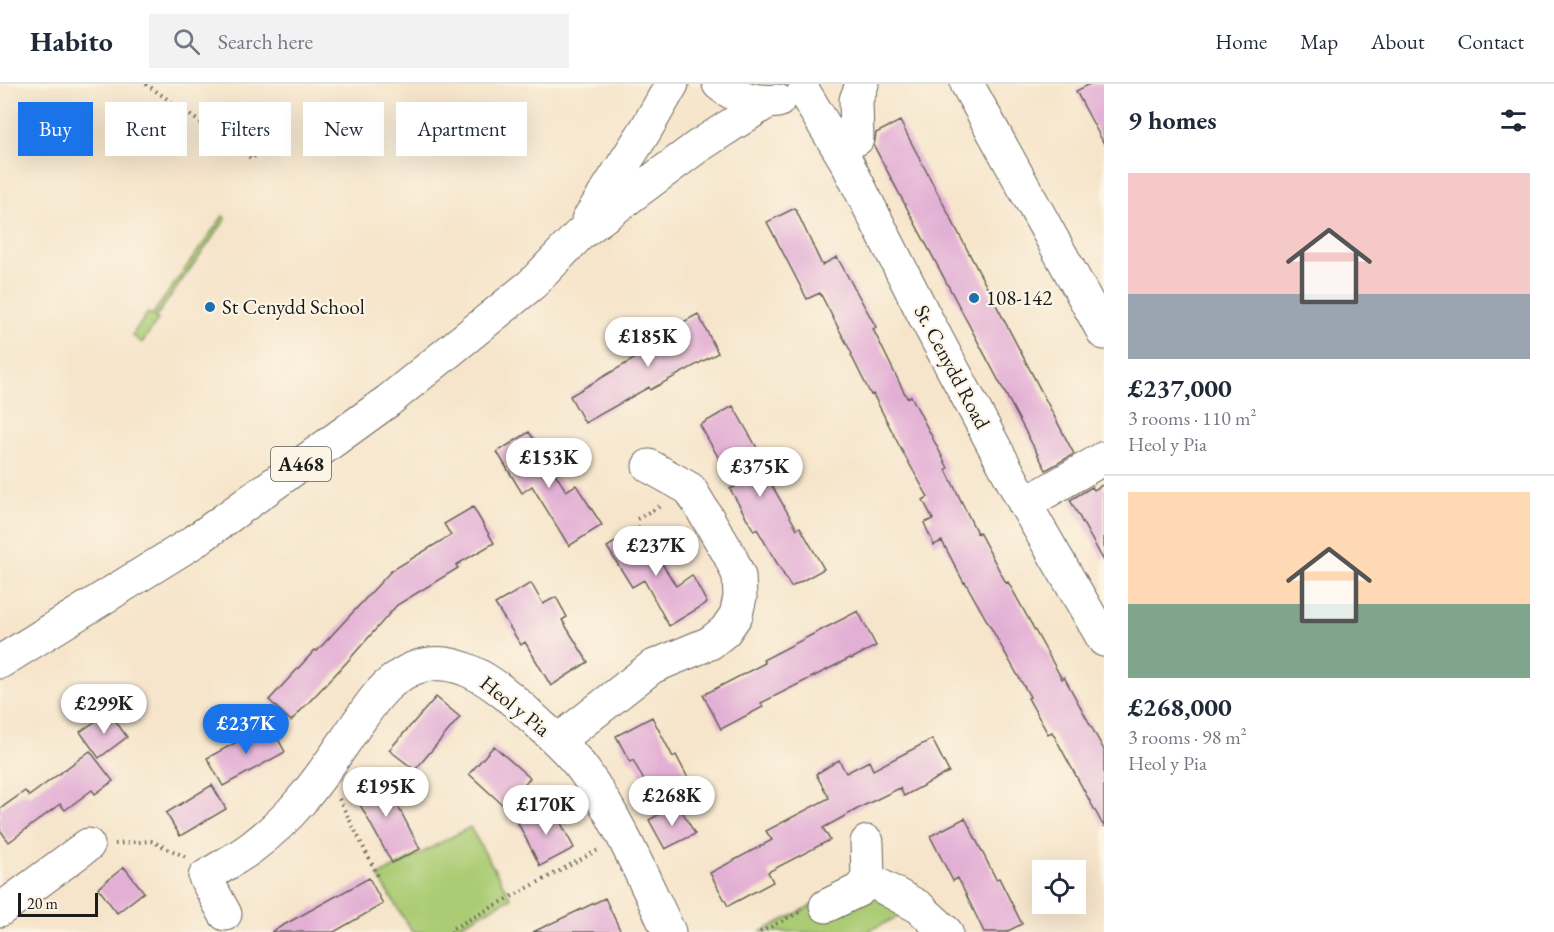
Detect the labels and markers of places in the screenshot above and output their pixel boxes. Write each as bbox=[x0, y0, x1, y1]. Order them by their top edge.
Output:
place label: 108-142 bbox=[986, 284, 1052, 311]
marker: 108-142 bbox=[967, 291, 981, 305]
place label: St Cenydd School bbox=[222, 293, 365, 320]
marker: St Cenydd School bbox=[203, 300, 217, 314]
pin: £185K bbox=[606, 317, 690, 368]
pin: £153K bbox=[507, 438, 591, 489]
pin: £375K bbox=[718, 447, 802, 498]
pin: £237K bbox=[614, 526, 698, 577]
pin: £299K bbox=[62, 684, 146, 735]
pin: £237K bbox=[204, 704, 288, 755]
pin: £195K bbox=[344, 767, 428, 818]
pin: £268K bbox=[630, 776, 714, 827]
pin: £170K bbox=[504, 785, 588, 836]

